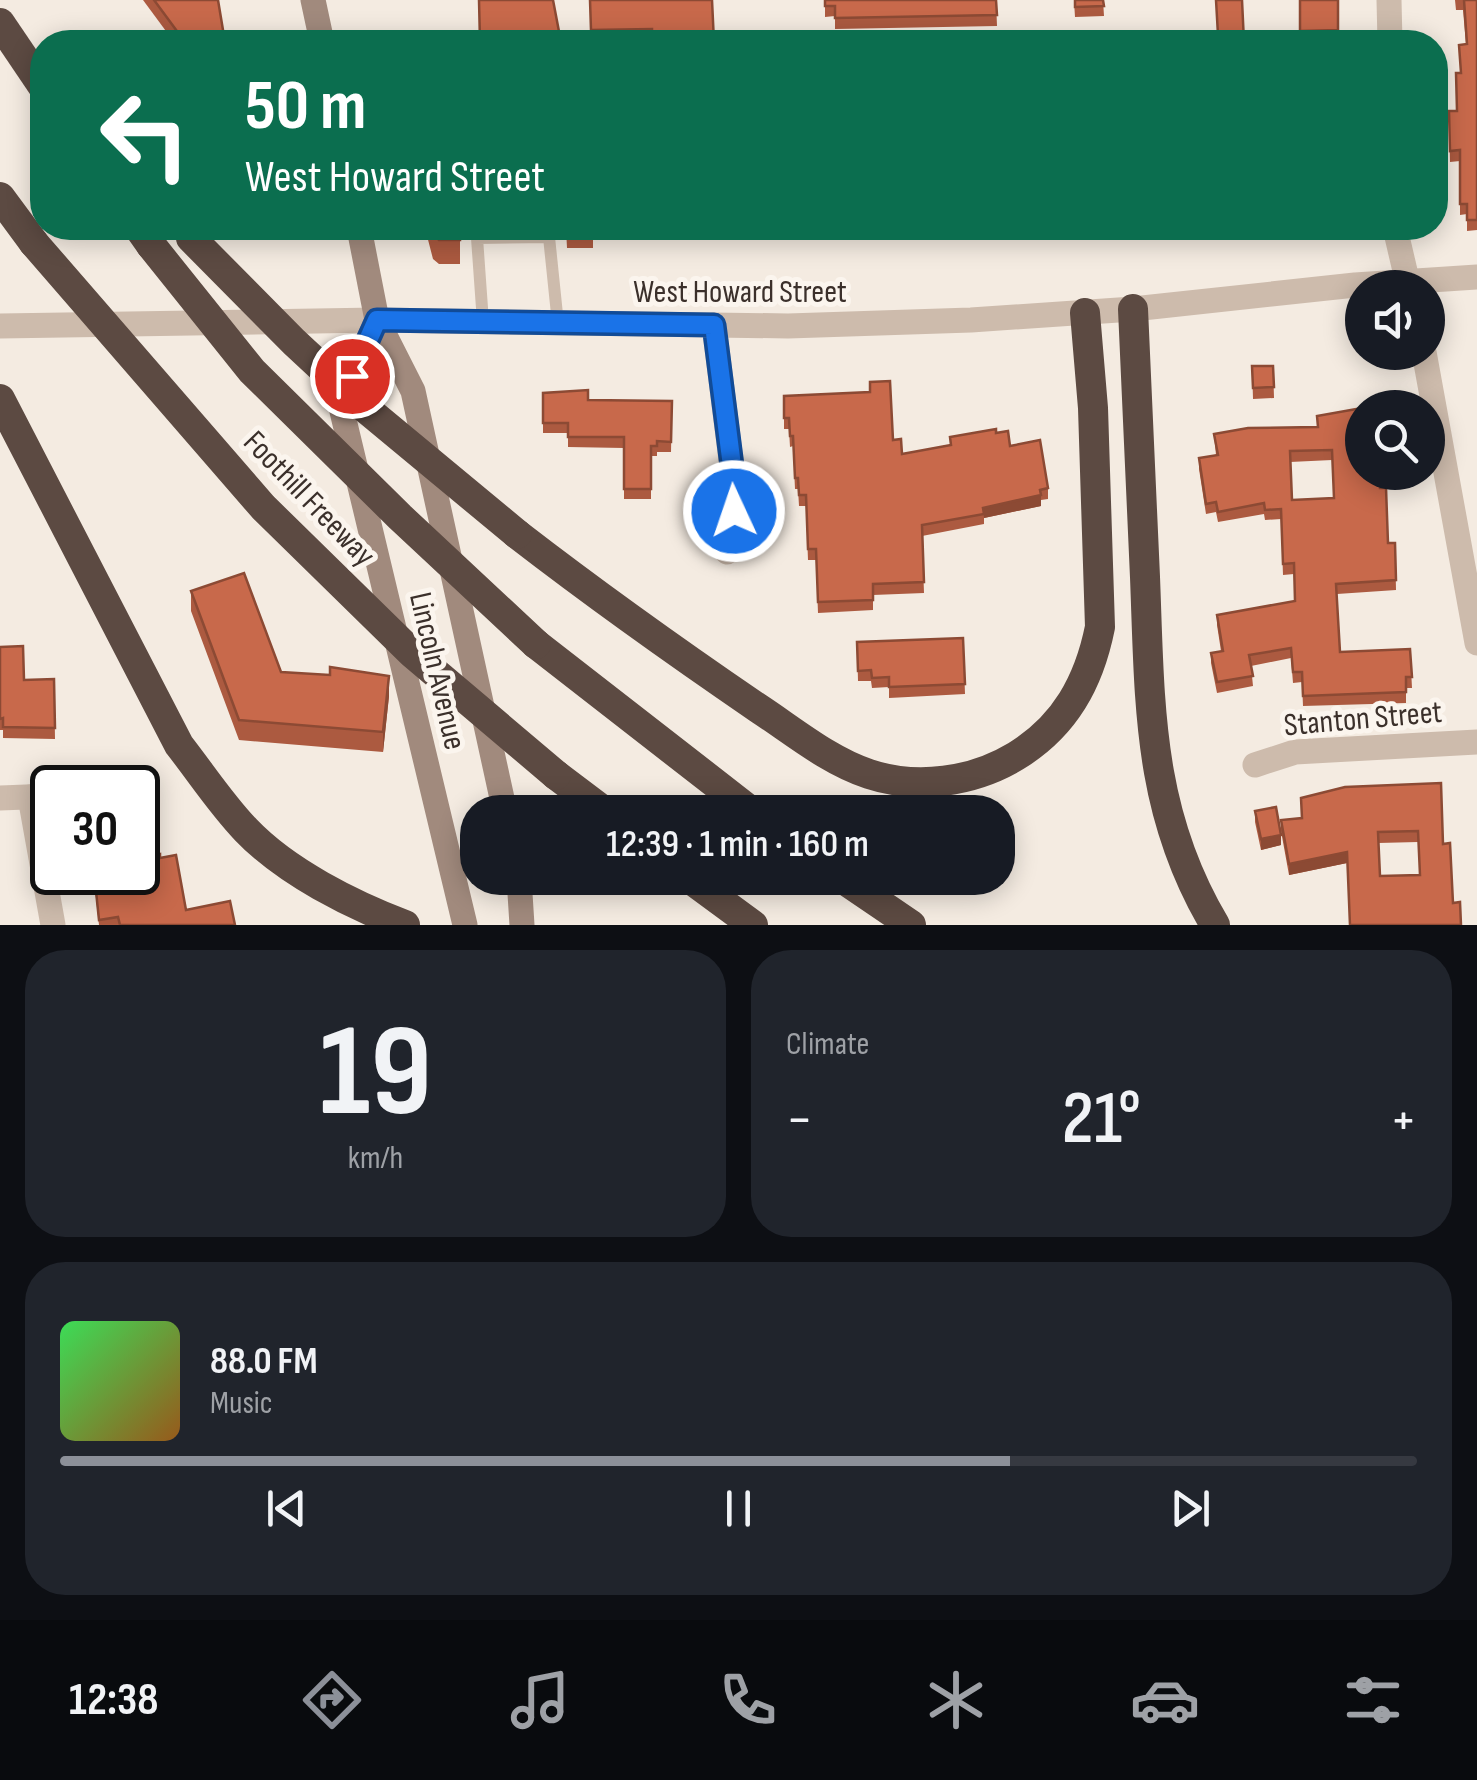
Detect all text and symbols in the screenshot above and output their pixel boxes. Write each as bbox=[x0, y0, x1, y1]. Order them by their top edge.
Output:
text: 50 m bbox=[245, 65, 366, 149]
icon: left bbox=[80, 70, 210, 200]
text: West Howard Street bbox=[245, 150, 545, 205]
map controls bbox=[1345, 270, 1445, 490]
button: sound bbox=[1345, 270, 1445, 370]
street label: West Howard Street bbox=[633, 273, 847, 312]
pin bbox=[310, 334, 395, 419]
icon: arrive bbox=[325, 349, 380, 404]
button: search bbox=[1345, 390, 1445, 490]
street label: Foothill Freeway bbox=[235, 423, 383, 575]
position arrow bbox=[682, 459, 786, 563]
street label: Lincoln Avenue bbox=[400, 588, 474, 754]
street label: Stanton Street bbox=[1282, 693, 1444, 745]
speed limit sign: 30 bbox=[30, 765, 160, 895]
text: 12:39 · 1 min · 160 m bbox=[606, 822, 869, 867]
text: 19 bbox=[319, 996, 432, 1152]
text: Climate bbox=[786, 1025, 869, 1064]
text: 21° bbox=[1062, 1074, 1141, 1165]
text: − bbox=[786, 1087, 813, 1154]
text: + bbox=[1390, 1087, 1417, 1154]
text: km/h bbox=[348, 1139, 403, 1178]
text: 88.0 FM bbox=[210, 1339, 318, 1384]
text: Music bbox=[210, 1384, 273, 1423]
icon: previous bbox=[259, 1481, 314, 1536]
icon: pause bbox=[711, 1481, 766, 1536]
icon: next bbox=[1163, 1481, 1218, 1536]
icon: directions bbox=[297, 1665, 367, 1735]
icon: music bbox=[505, 1665, 575, 1735]
icon: phone bbox=[713, 1665, 783, 1735]
icon: climate bbox=[921, 1665, 991, 1735]
icon: car bbox=[1130, 1665, 1200, 1735]
icon: filters bbox=[1338, 1665, 1408, 1735]
text: 12:38 bbox=[69, 1673, 158, 1728]

